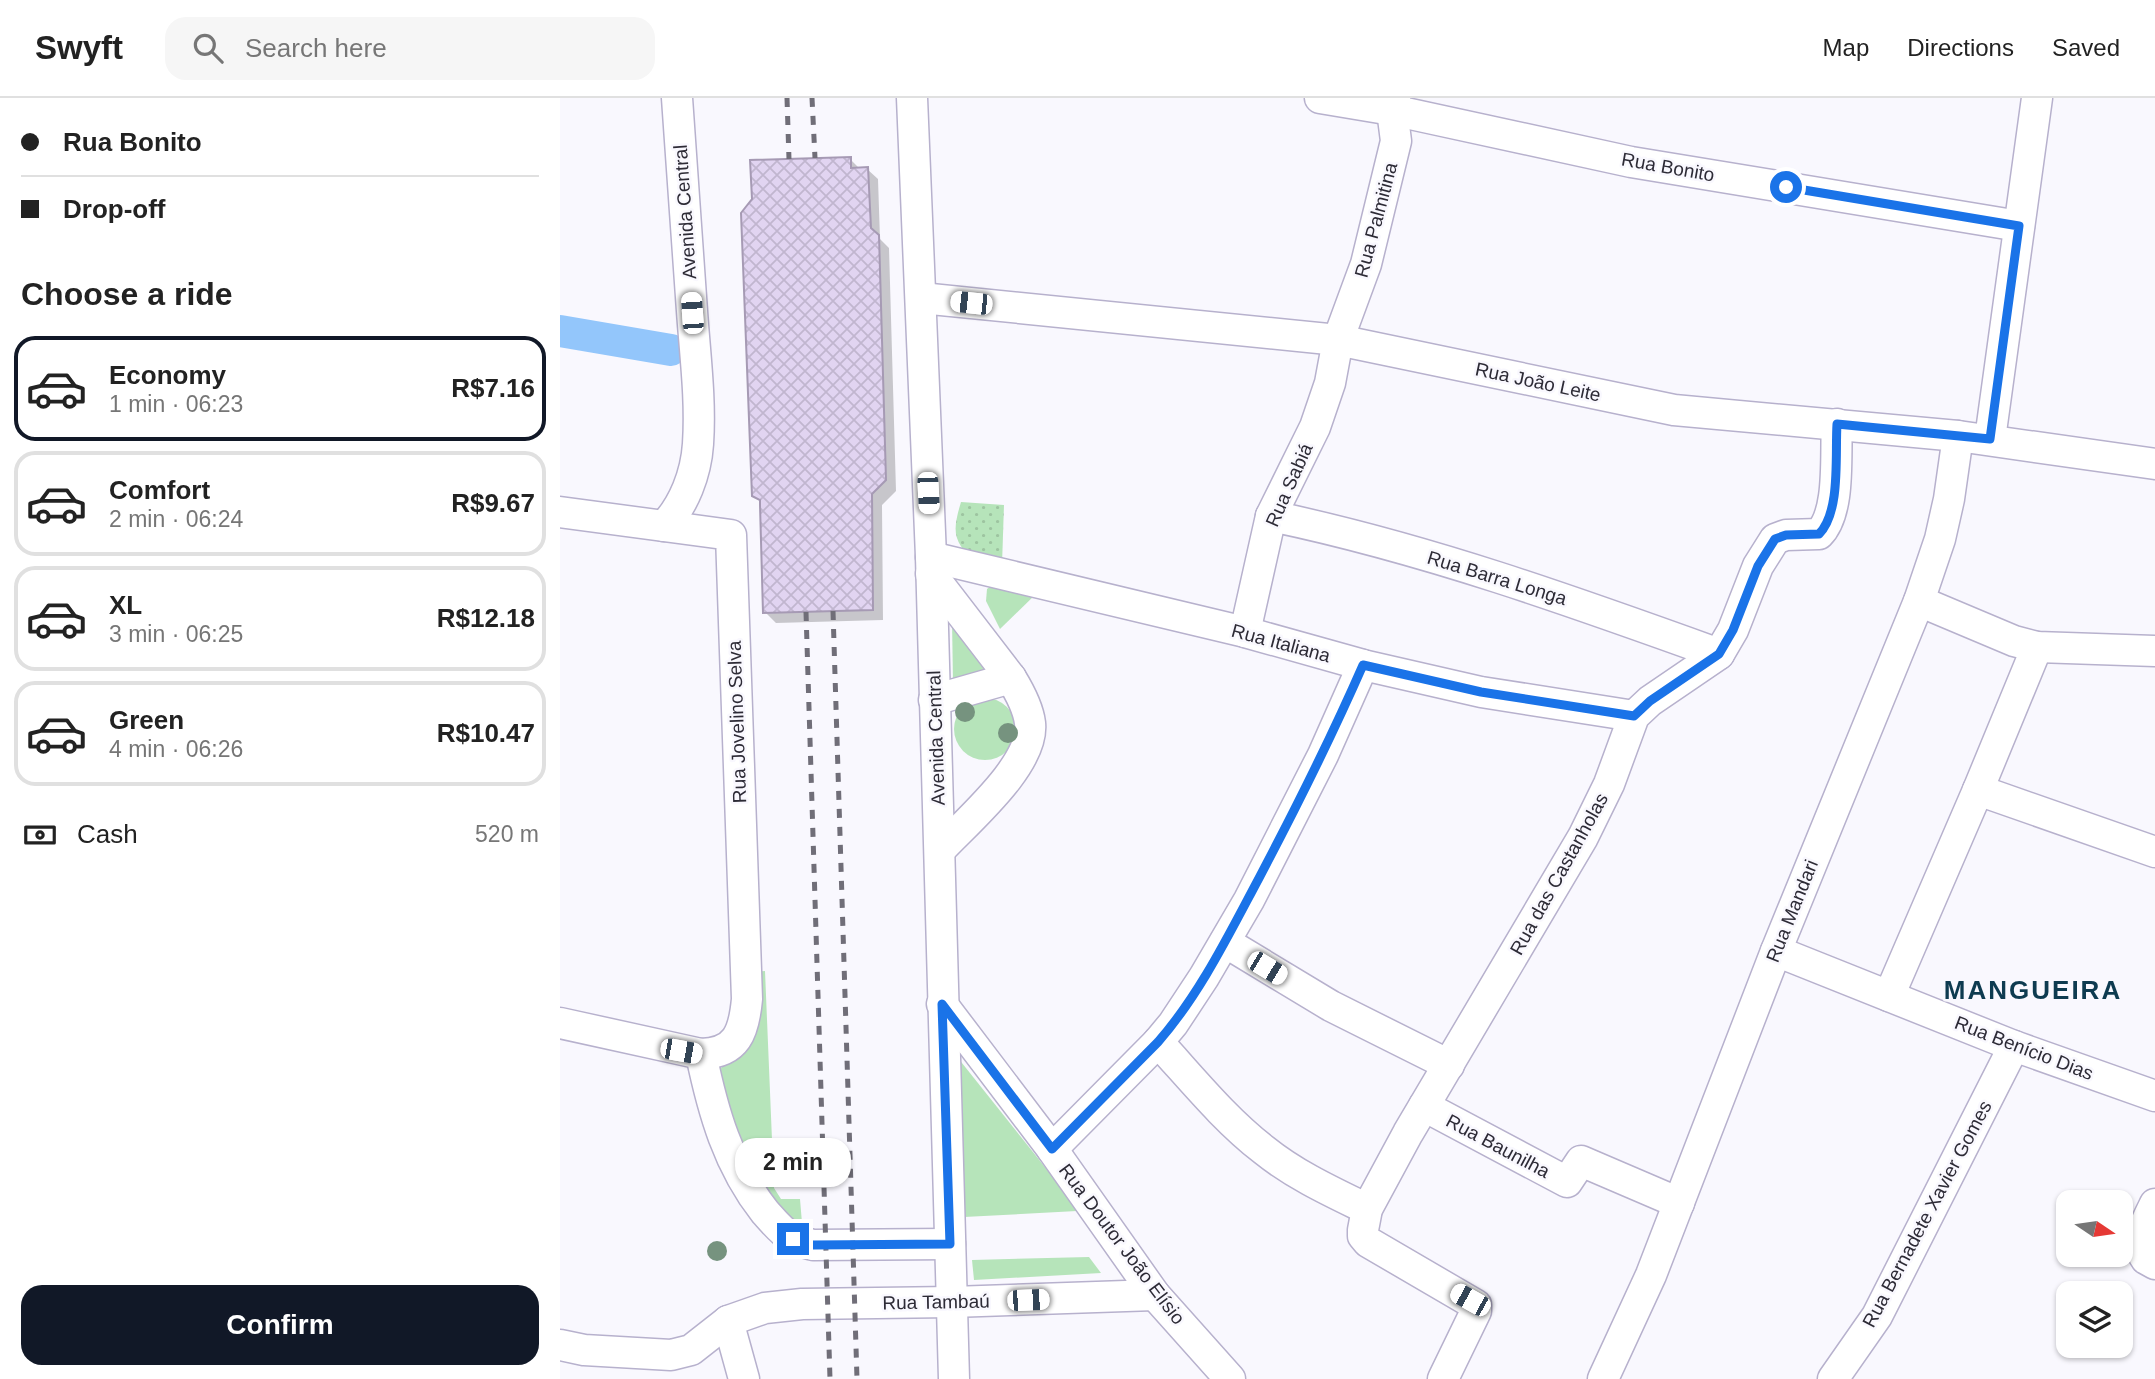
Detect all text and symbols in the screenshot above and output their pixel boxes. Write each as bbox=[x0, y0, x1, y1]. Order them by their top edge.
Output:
search box bbox=[165, 17, 655, 80]
text: Swyft bbox=[35, 29, 123, 66]
icon: search bbox=[189, 29, 227, 67]
text: Search here bbox=[245, 33, 387, 63]
text: Map bbox=[1823, 34, 1869, 61]
text: Directions bbox=[1907, 34, 2014, 61]
text: Saved bbox=[2052, 34, 2120, 61]
text: Rua Bonito bbox=[63, 127, 202, 157]
street label: Avenida Central bbox=[670, 144, 700, 280]
street label: Rua Bonito bbox=[1620, 148, 1716, 186]
street label: Rua Palmitina bbox=[1351, 160, 1402, 280]
route start bbox=[1770, 171, 1802, 203]
text: Drop-off bbox=[63, 194, 166, 224]
text: Choose a ride bbox=[21, 276, 233, 312]
car bbox=[950, 290, 993, 316]
car bbox=[681, 291, 704, 335]
icon: car bbox=[25, 357, 88, 420]
street label: Rua João Leite bbox=[1473, 358, 1603, 406]
text: Economy bbox=[109, 360, 226, 390]
text: R$7.16 bbox=[451, 373, 535, 403]
text: 1 min · 06:23 bbox=[109, 391, 243, 417]
street label: Rua Sabiá bbox=[1261, 440, 1317, 530]
car bbox=[917, 471, 940, 515]
icon: car bbox=[25, 472, 88, 535]
text: Comfort bbox=[109, 475, 210, 505]
text: R$9.67 bbox=[451, 488, 535, 518]
text: 2 min · 06:24 bbox=[109, 506, 243, 532]
street label: Rua Barra Longa bbox=[1425, 547, 1570, 609]
icon: car bbox=[25, 587, 88, 650]
text: XL bbox=[109, 590, 142, 620]
text: R$12.18 bbox=[437, 603, 535, 633]
street label: Rua Italiana bbox=[1229, 620, 1333, 666]
text: 3 min · 06:25 bbox=[109, 621, 243, 647]
street label: Rua Jovelino Selva bbox=[724, 640, 750, 804]
street label: Avenida Central bbox=[923, 670, 949, 806]
icon: car bbox=[25, 702, 88, 765]
text: Green bbox=[109, 705, 184, 735]
text: R$10.47 bbox=[437, 718, 535, 748]
text: 4 min · 06:26 bbox=[109, 736, 243, 762]
street label: Rua das Castanholas bbox=[1506, 789, 1612, 959]
icon: cash bbox=[21, 816, 59, 854]
text: Cash bbox=[77, 819, 138, 849]
text: 520 m bbox=[475, 821, 539, 847]
street label: Rua Mandari bbox=[1762, 857, 1822, 965]
car bbox=[1244, 948, 1291, 988]
district label: MANGUEIRA bbox=[1944, 975, 2122, 1005]
street label: Rua Benício Dias bbox=[1952, 1012, 2096, 1084]
car bbox=[659, 1037, 704, 1065]
street label: Rua Bernadete Xavier Gomes bbox=[1858, 1097, 1996, 1331]
street label: Rua Baunilha bbox=[1443, 1110, 1554, 1182]
callout: 2 min bbox=[735, 1138, 851, 1186]
text: 2 min bbox=[763, 1149, 823, 1175]
street label: Rua Doutor João Elísio bbox=[1055, 1160, 1189, 1328]
north arrow bbox=[2056, 1190, 2133, 1267]
map controls bbox=[2056, 1190, 2133, 1358]
route end bbox=[777, 1223, 809, 1255]
car bbox=[1447, 1281, 1494, 1319]
button: layers bbox=[2056, 1281, 2133, 1358]
button: Confirm bbox=[21, 1285, 539, 1365]
car bbox=[1007, 1289, 1050, 1311]
street label: Rua Tambaú bbox=[882, 1291, 990, 1313]

